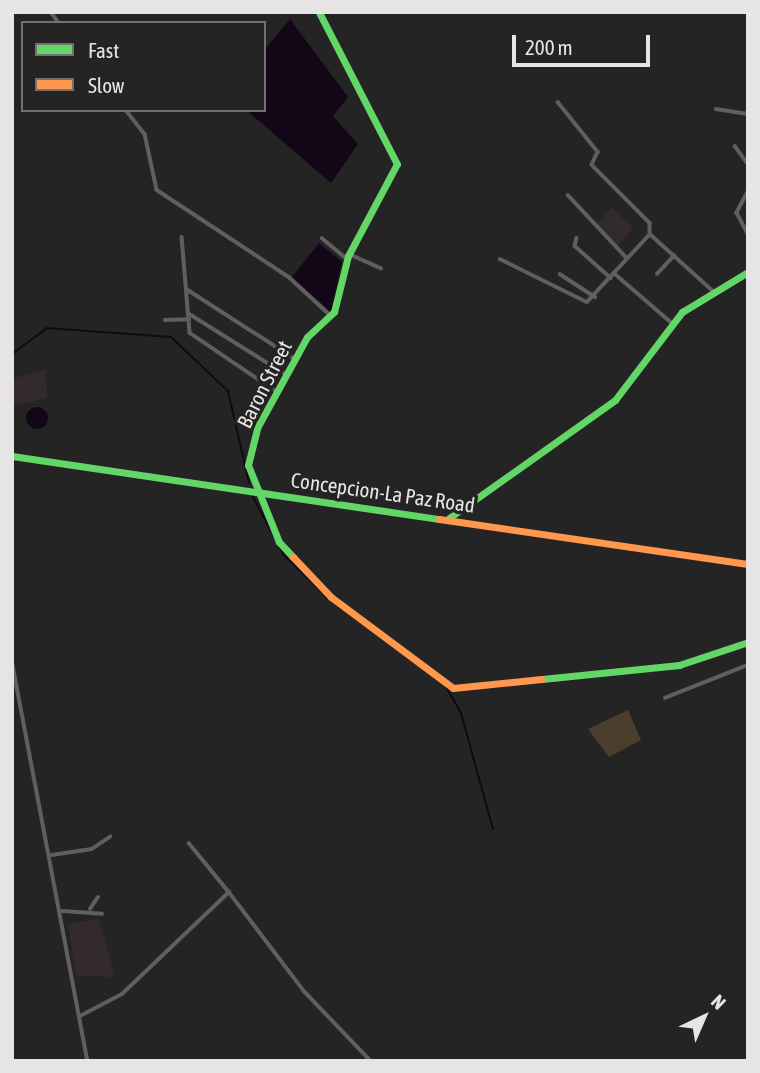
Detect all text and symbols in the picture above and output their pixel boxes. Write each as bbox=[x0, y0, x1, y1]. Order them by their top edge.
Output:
legend bbox=[21, 21, 266, 112]
scale bar bbox=[515, 21, 653, 65]
text: 200 m bbox=[525, 35, 573, 59]
text: Fast bbox=[88, 38, 119, 62]
text: Slow bbox=[88, 73, 124, 97]
street label: Baron Street bbox=[231, 336, 297, 432]
street label: Concepcion-La Paz Road bbox=[289, 467, 477, 517]
north arrow bbox=[669, 982, 739, 1052]
text: N bbox=[707, 990, 730, 1014]

